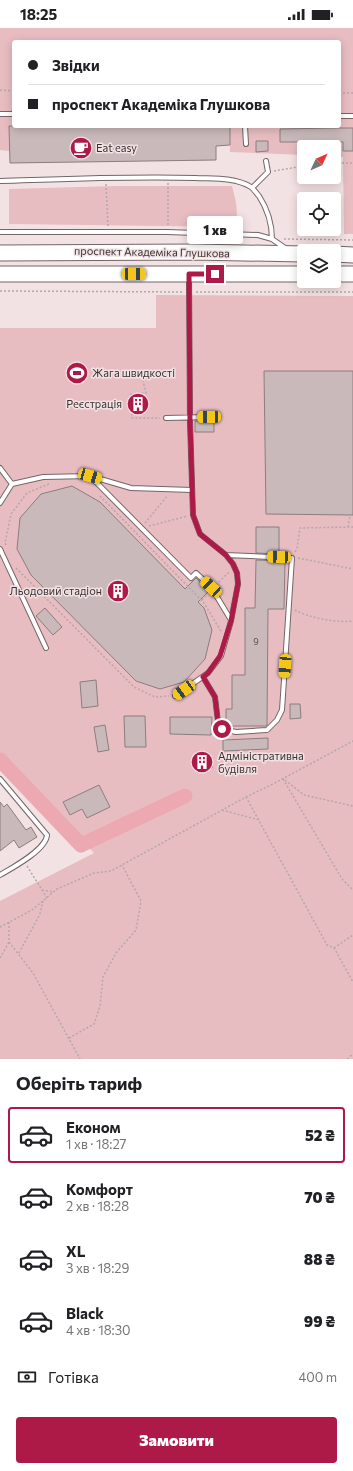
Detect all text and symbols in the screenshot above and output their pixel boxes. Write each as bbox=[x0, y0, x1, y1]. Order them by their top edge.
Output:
text: 18:25 bbox=[20, 5, 57, 23]
text: Звідки bbox=[52, 56, 100, 74]
text: проспект Академіка Глушкова bbox=[52, 95, 270, 113]
cafe icon: Eat easy bbox=[68, 135, 94, 161]
north arrow bbox=[297, 140, 341, 184]
map controls bbox=[297, 140, 341, 288]
place label: Eat easy bbox=[96, 141, 137, 154]
button: locate bbox=[297, 192, 341, 236]
callout: 1 хв bbox=[187, 216, 243, 244]
text: 1 хв bbox=[203, 222, 227, 238]
street label: проспект Академіка Глушкова bbox=[74, 244, 230, 259]
button: layers bbox=[297, 244, 341, 288]
route end bbox=[206, 265, 224, 283]
car bbox=[122, 268, 146, 280]
sports icon: Жага швидкості bbox=[64, 360, 90, 386]
place label: Жага швидкості bbox=[92, 366, 175, 379]
building icon: Реєстрація bbox=[125, 391, 151, 417]
place label: Реєстрація bbox=[66, 397, 122, 410]
car bbox=[197, 411, 221, 423]
car bbox=[77, 467, 103, 485]
car bbox=[267, 551, 291, 563]
car bbox=[198, 574, 224, 600]
building icon: Льодовий стадіон bbox=[105, 578, 131, 604]
place label: Льодовий стадіон bbox=[10, 584, 102, 597]
house number: 9 bbox=[253, 636, 259, 647]
car bbox=[278, 654, 292, 678]
car bbox=[171, 678, 197, 702]
route start bbox=[213, 720, 231, 738]
building icon: Адміністративна будівля bbox=[189, 749, 215, 775]
place label: Адміністративна будівля bbox=[218, 749, 304, 775]
text: Оберіть тариф bbox=[16, 1072, 142, 1094]
icon: car bbox=[18, 1117, 54, 1153]
text: Економ bbox=[66, 1118, 121, 1136]
text: 52 ₴ bbox=[305, 1126, 335, 1144]
text: 1 хв · 18:27 bbox=[66, 1136, 126, 1152]
icon: car bbox=[18, 1179, 54, 1215]
text: Комфорт bbox=[66, 1180, 133, 1198]
text: 70 ₴ bbox=[304, 1188, 335, 1206]
text: 2 хв · 18:28 bbox=[66, 1198, 129, 1214]
icon: car bbox=[18, 1241, 54, 1277]
text: XL bbox=[66, 1242, 85, 1260]
text: 88 ₴ bbox=[304, 1250, 335, 1268]
text: 3 хв · 18:29 bbox=[66, 1260, 129, 1276]
icon: car bbox=[18, 1303, 54, 1339]
text: Black bbox=[66, 1304, 104, 1322]
text: 99 ₴ bbox=[304, 1312, 335, 1330]
text: 4 хв · 18:30 bbox=[66, 1322, 131, 1338]
icon: cash bbox=[16, 1366, 38, 1388]
text: Готівка bbox=[48, 1368, 99, 1386]
text: 400 m bbox=[298, 1369, 337, 1385]
button: Замовити bbox=[16, 1417, 337, 1463]

